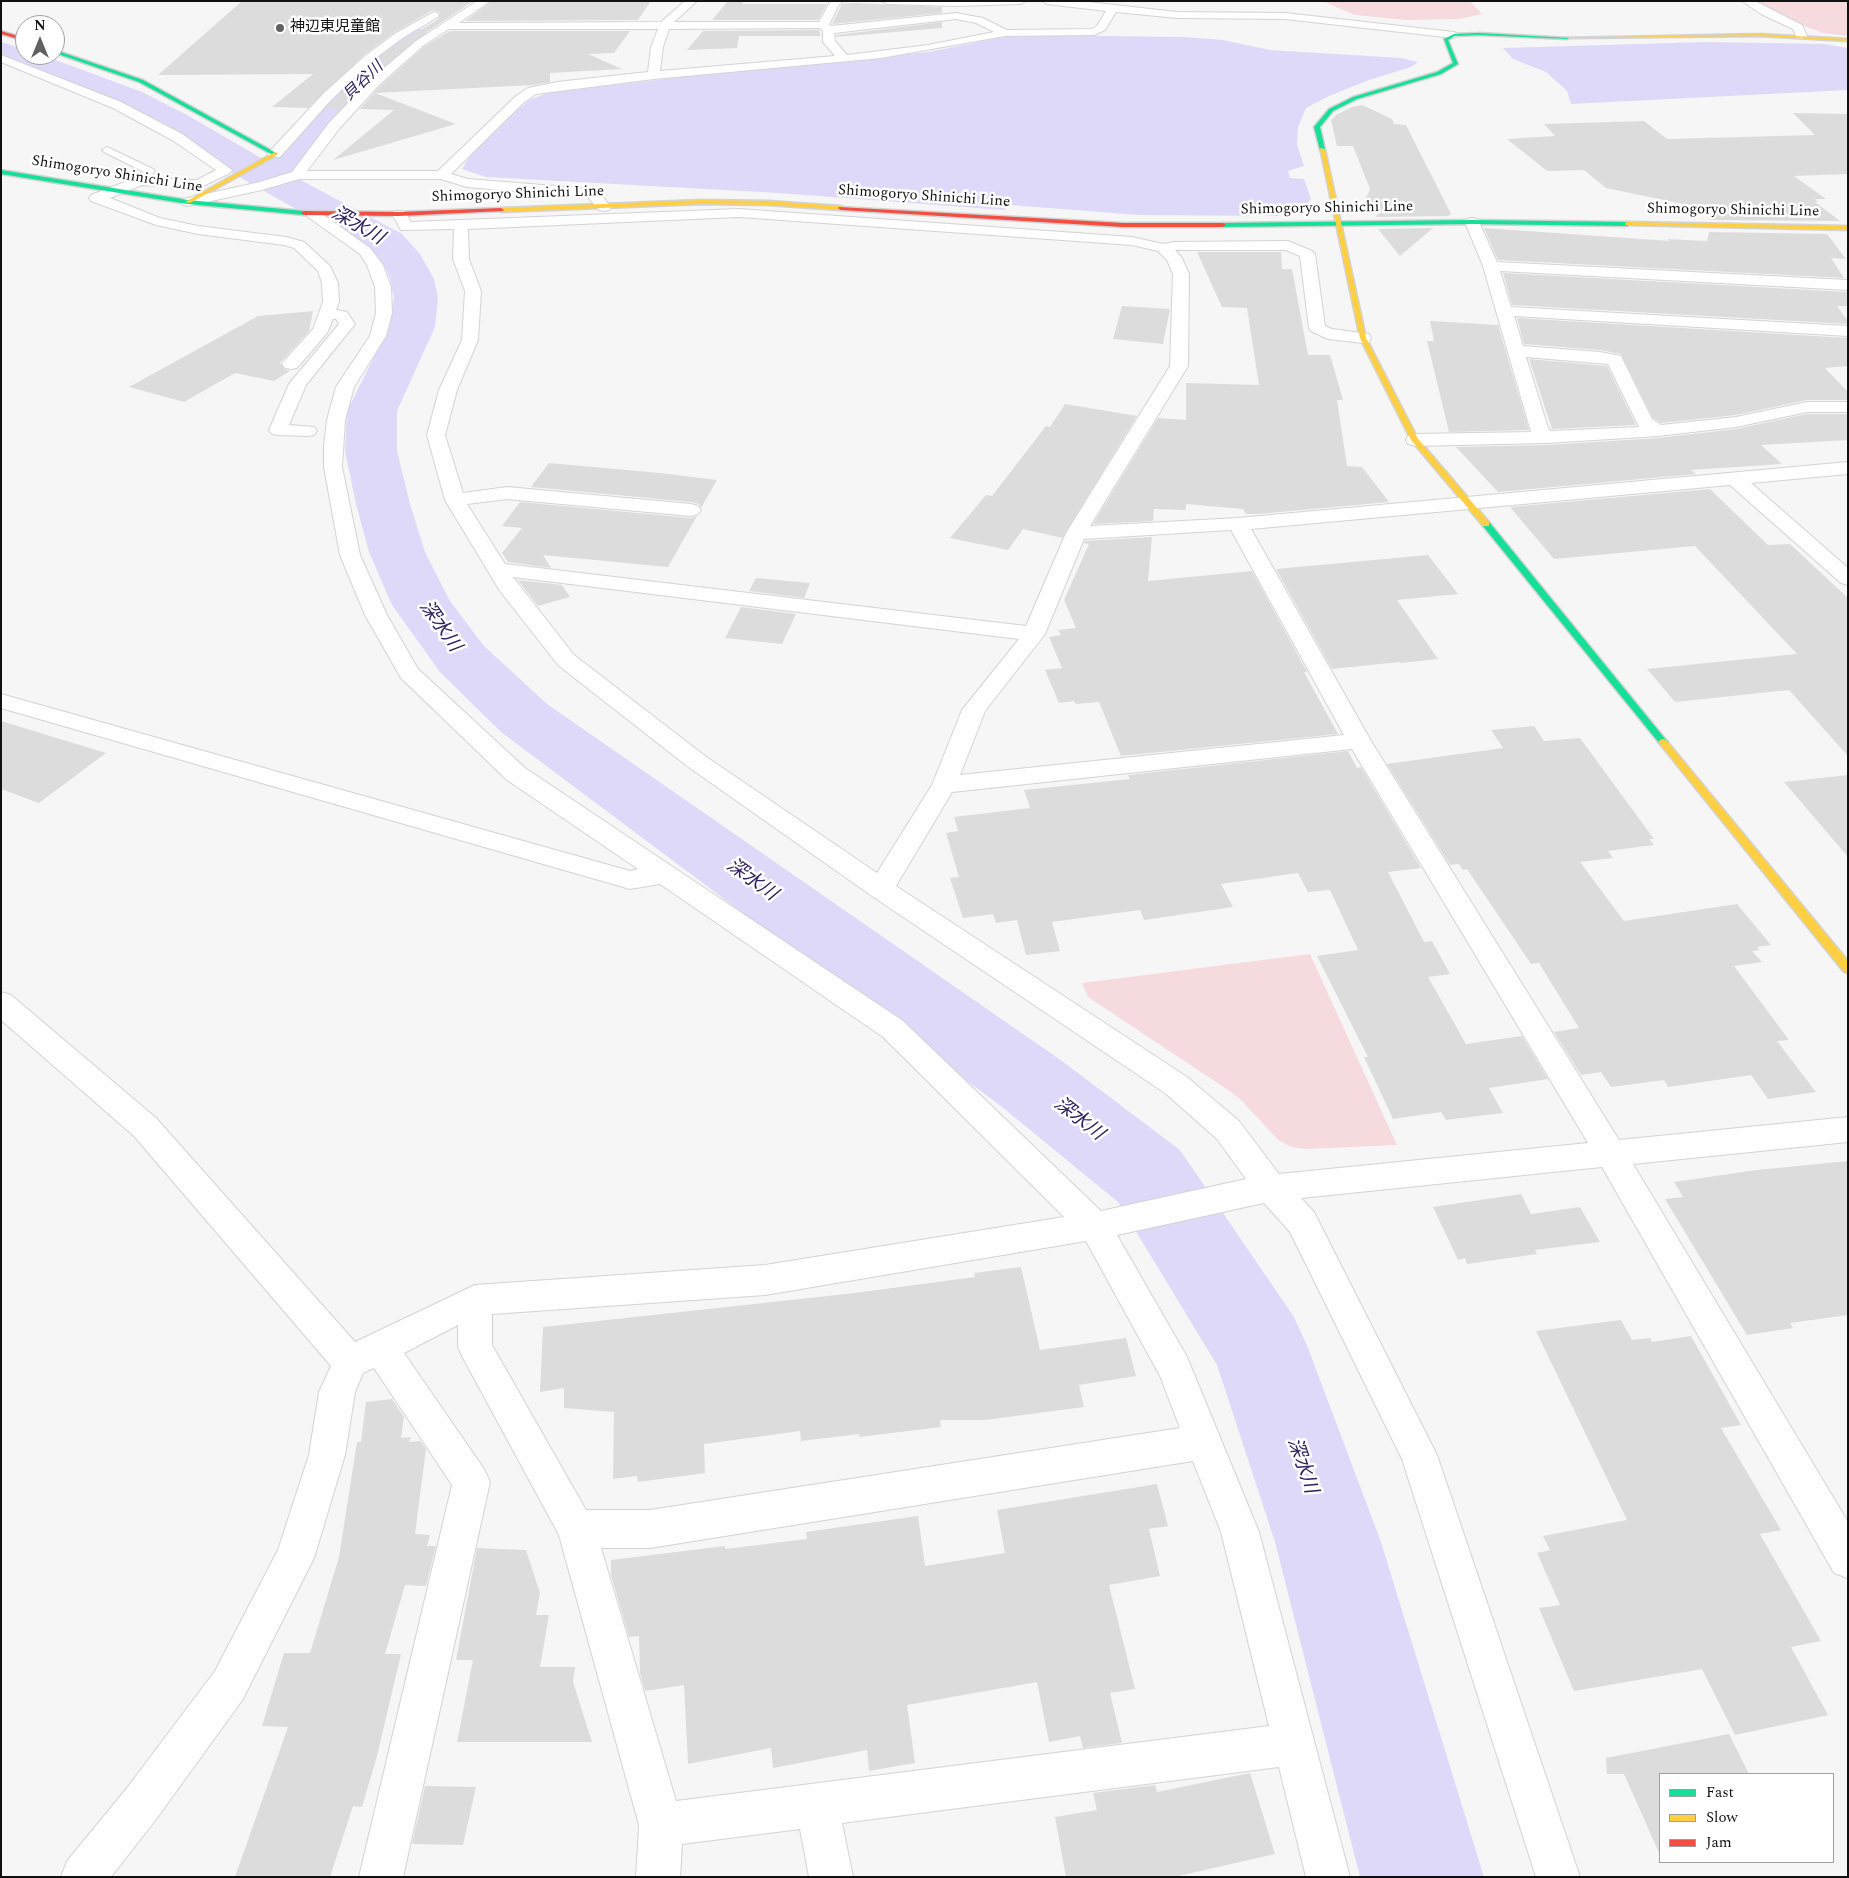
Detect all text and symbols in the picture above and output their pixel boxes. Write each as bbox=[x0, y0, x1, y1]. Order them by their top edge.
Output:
north arrow bbox=[15, 15, 65, 65]
text: N bbox=[34, 15, 46, 36]
place label: 神辺東児童館 bbox=[290, 19, 380, 37]
marker: 神辺東児童館 bbox=[274, 22, 286, 34]
water label: 貝谷川 bbox=[340, 58, 388, 106]
street label: Shimogoryo Shinichi Line bbox=[30, 153, 204, 197]
street label: Shimogoryo Shinichi Line bbox=[837, 182, 1011, 212]
street label: Shimogoryo Shinichi Line bbox=[431, 183, 605, 207]
street label: Shimogoryo Shinichi Line bbox=[1241, 198, 1413, 220]
street label: Shimogoryo Shinichi Line bbox=[1647, 200, 1819, 222]
water label: 深水川 bbox=[327, 203, 387, 251]
water label: 深水川 bbox=[413, 597, 465, 657]
water label: 深水川 bbox=[721, 855, 781, 907]
water label: 深水川 bbox=[1049, 1093, 1107, 1147]
water label: 深水川 bbox=[1281, 1435, 1321, 1497]
legend bbox=[1659, 1773, 1834, 1863]
text: Fast bbox=[1706, 1781, 1734, 1804]
text: Slow bbox=[1706, 1806, 1738, 1829]
text: Jam bbox=[1706, 1831, 1732, 1854]

